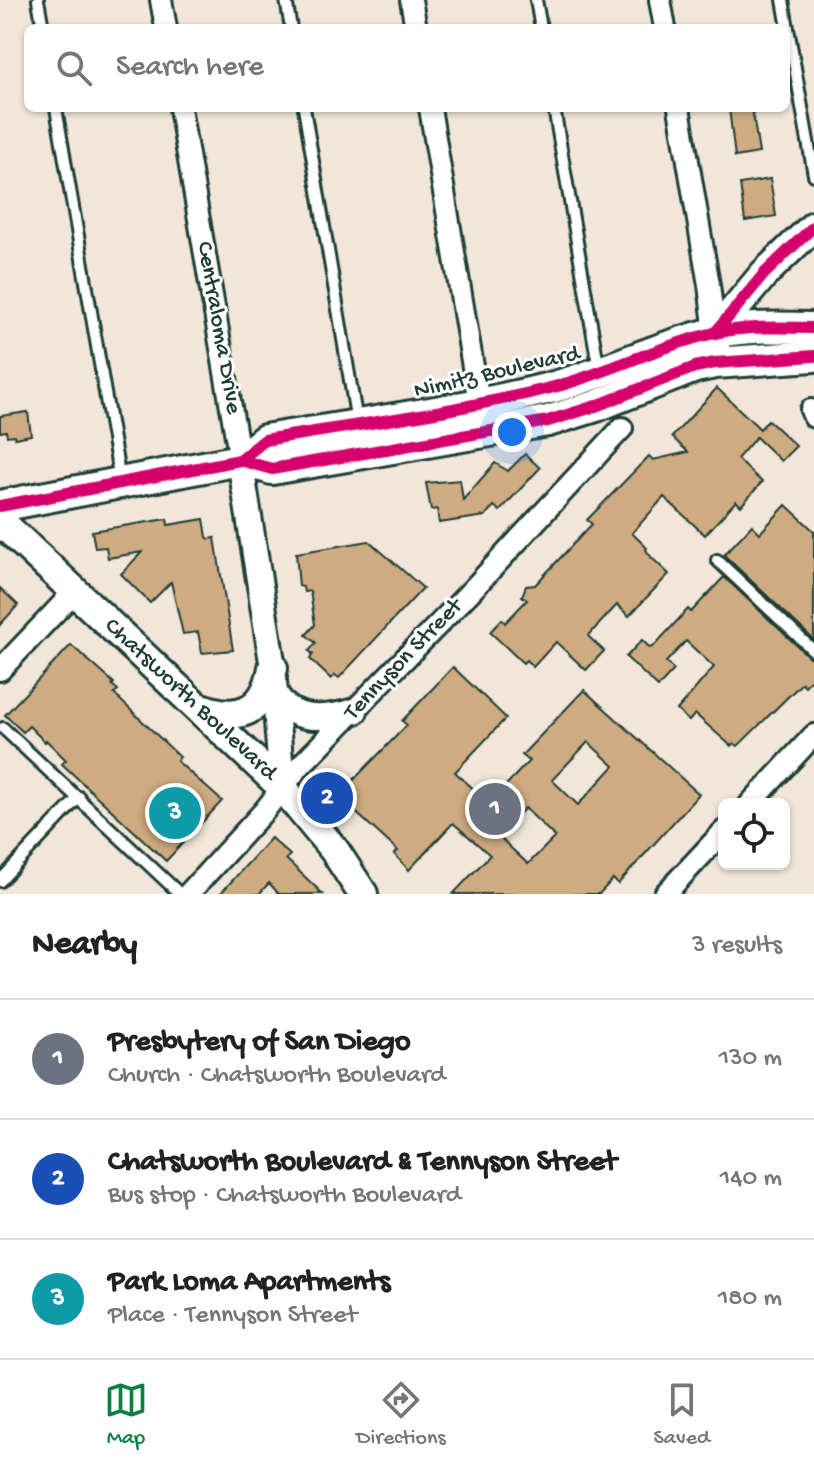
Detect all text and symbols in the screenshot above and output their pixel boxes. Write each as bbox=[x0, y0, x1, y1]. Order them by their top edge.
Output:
search box bbox=[24, 24, 790, 112]
icon: search bbox=[52, 46, 96, 90]
text: Search here bbox=[116, 51, 264, 86]
street label: Centraloma Drive bbox=[189, 240, 248, 417]
street label: Nimitz Boulevard bbox=[411, 339, 585, 406]
your location bbox=[492, 412, 532, 452]
street label: Tennyson Street bbox=[337, 591, 471, 729]
street label: Chatsworth Boulevard bbox=[98, 612, 284, 789]
pin: 2 bbox=[301, 768, 353, 828]
pin: 1 bbox=[469, 779, 521, 839]
pin: 3 bbox=[149, 783, 201, 843]
map controls bbox=[718, 798, 790, 870]
button: locate bbox=[718, 798, 790, 870]
text: Nearby bbox=[32, 926, 137, 966]
text: 3 results bbox=[692, 931, 782, 962]
text: Presbytery of San Diego bbox=[108, 1026, 411, 1061]
text: 1 bbox=[53, 1044, 63, 1075]
text: 130 m bbox=[719, 1044, 782, 1075]
text: Church · Chatsworth Boulevard bbox=[108, 1061, 445, 1092]
text: Chatsworth Boulevard & Tennyson Street bbox=[108, 1146, 617, 1181]
text: 2 bbox=[52, 1164, 64, 1195]
text: 140 m bbox=[720, 1164, 782, 1195]
text: Bus stop · Chatsworth Boulevard bbox=[108, 1181, 461, 1212]
text: Park Loma Apartments bbox=[108, 1266, 390, 1301]
text: 3 bbox=[51, 1284, 65, 1315]
text: 180 m bbox=[718, 1284, 782, 1315]
text: Place · Tennyson Street bbox=[108, 1301, 357, 1332]
tab: Map bbox=[104, 1378, 148, 1452]
tab: Directions bbox=[356, 1378, 446, 1452]
tab: Saved bbox=[654, 1378, 710, 1452]

